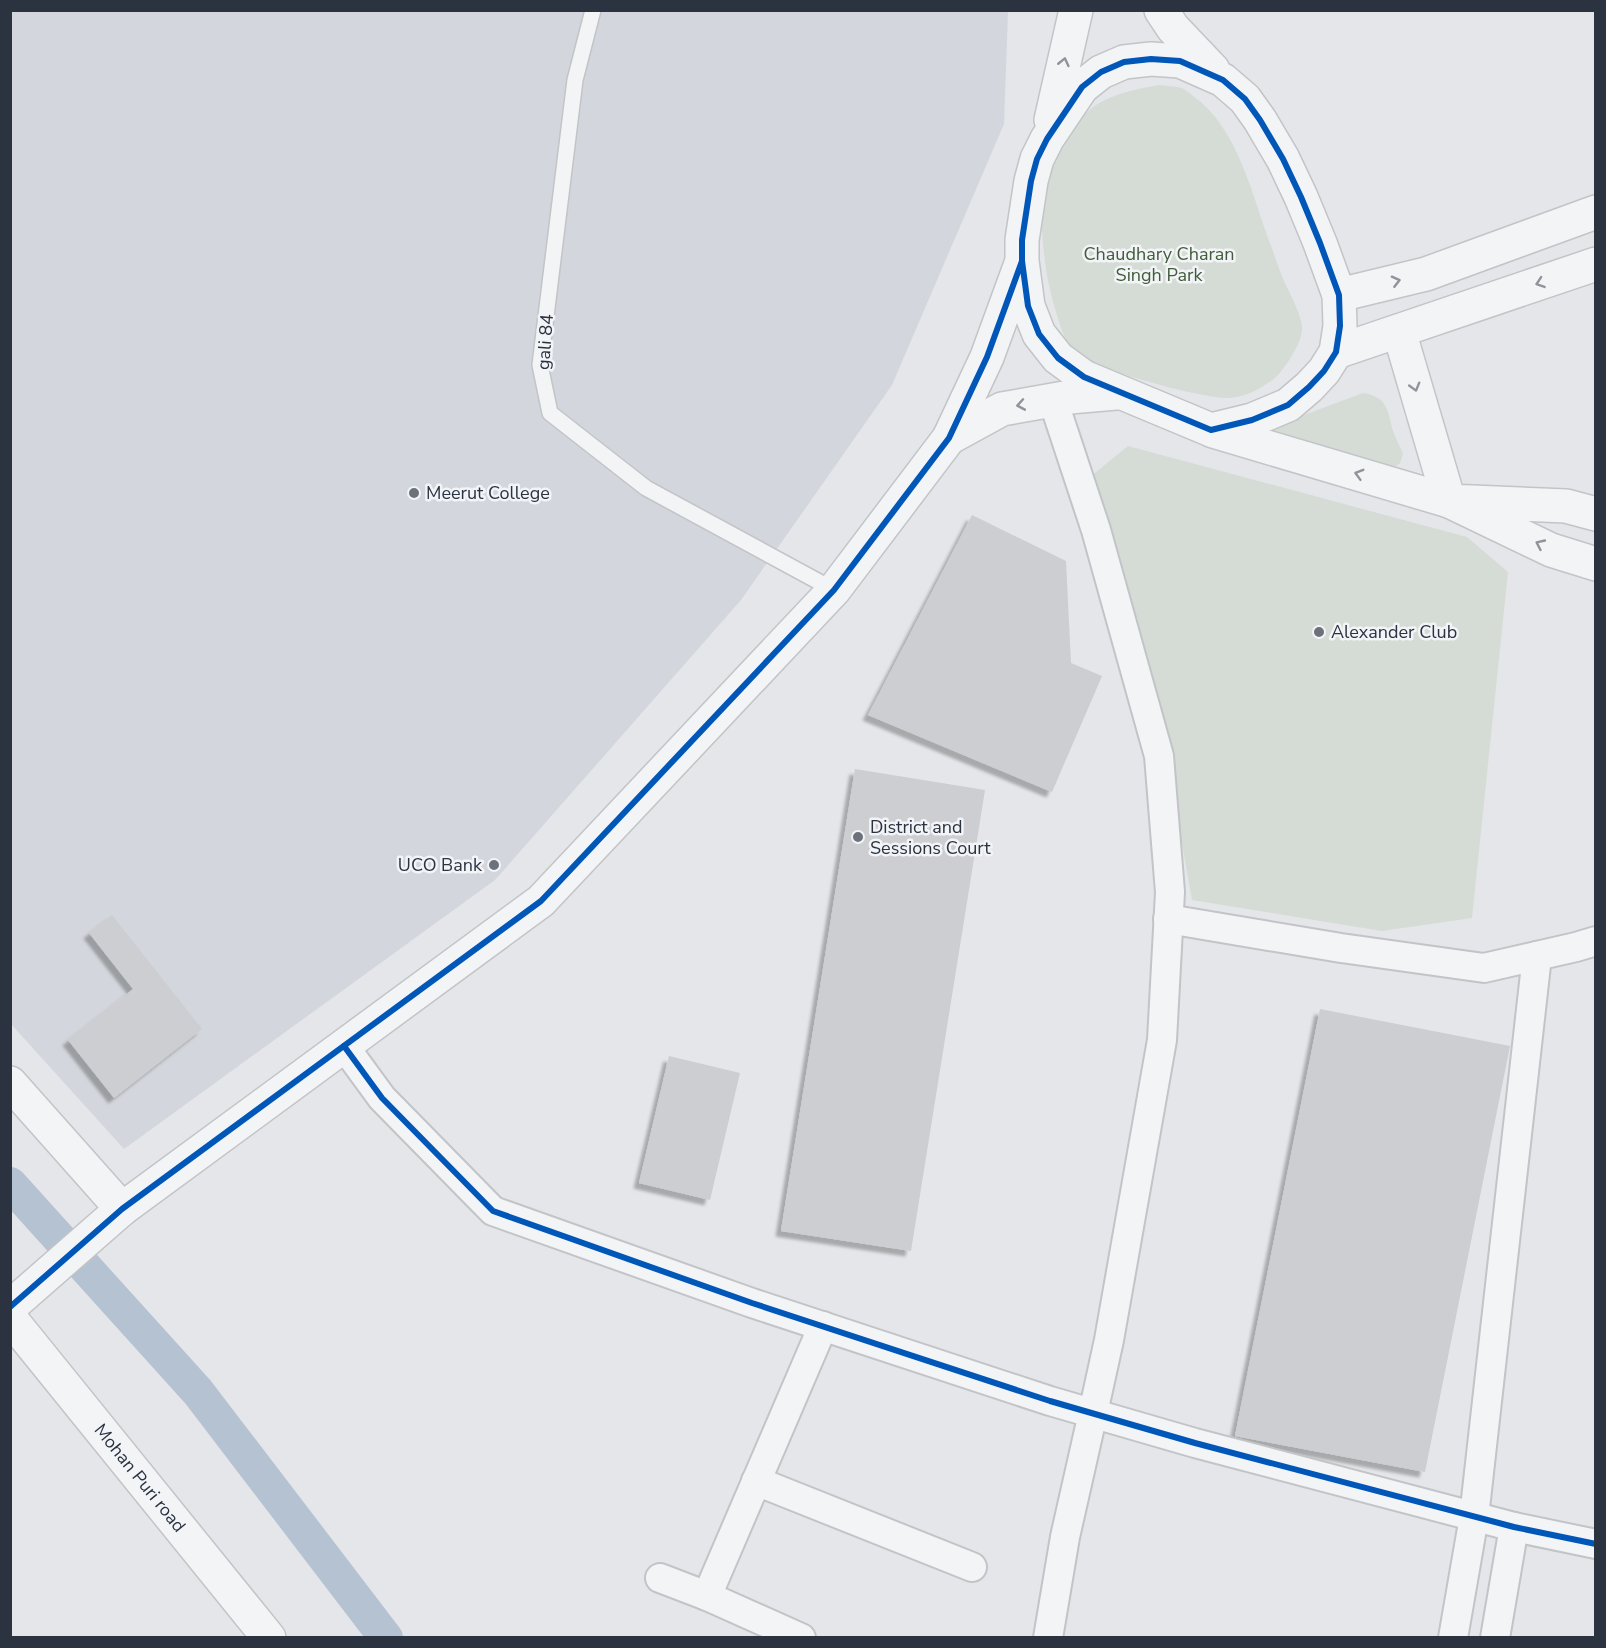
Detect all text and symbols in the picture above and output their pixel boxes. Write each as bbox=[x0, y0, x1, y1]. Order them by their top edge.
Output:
one-way arrow bbox=[1057, 57, 1070, 67]
park label: Chaudhary Charan Singh Park bbox=[1083, 242, 1235, 287]
one-way arrow bbox=[1535, 275, 1546, 288]
one-way arrow bbox=[1390, 276, 1400, 289]
street label: gali 84 bbox=[531, 313, 559, 371]
one-way arrow bbox=[1408, 381, 1420, 392]
one-way arrow bbox=[1016, 399, 1026, 411]
one-way arrow bbox=[1354, 469, 1365, 481]
place label: Meerut College bbox=[426, 481, 550, 505]
marker: Meerut College bbox=[407, 486, 421, 500]
one-way arrow bbox=[1536, 540, 1547, 552]
place label: Alexander Club bbox=[1331, 620, 1457, 644]
marker: Alexander Club bbox=[1312, 625, 1326, 639]
place label: District and Sessions Court bbox=[870, 815, 991, 860]
marker: District and Sessions Court bbox=[851, 830, 865, 844]
place label: UCO Bank bbox=[398, 853, 483, 877]
marker: UCO Bank bbox=[487, 858, 501, 872]
street label: Mohan Puri road bbox=[89, 1419, 191, 1537]

